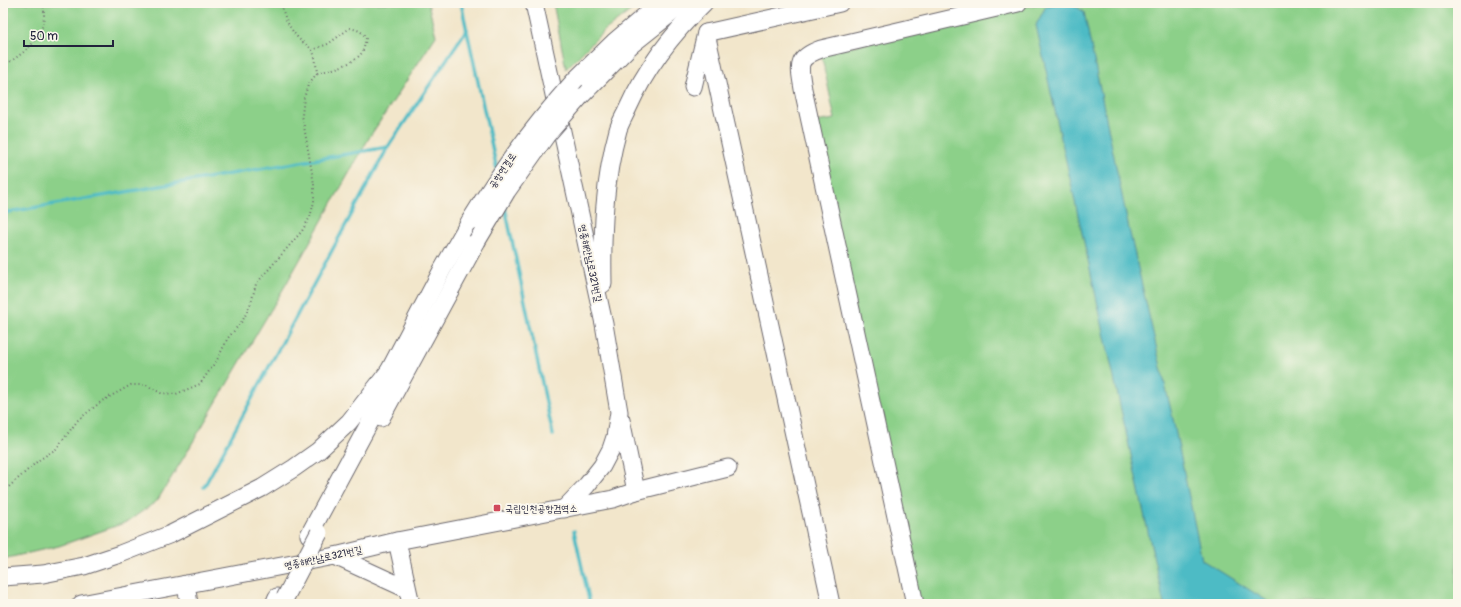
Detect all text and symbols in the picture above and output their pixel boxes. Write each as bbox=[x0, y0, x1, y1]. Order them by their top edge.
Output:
scale bar bbox=[24, 22, 113, 48]
text: 50 m bbox=[30, 29, 58, 44]
street label: 공항연결로 bbox=[487, 151, 519, 191]
street label: 영종해안남로321번길 bbox=[576, 223, 604, 303]
marker: 국립인천공항검역소 bbox=[492, 503, 502, 513]
place label: 국립인천공항검역소 bbox=[505, 503, 577, 515]
street label: 영종해안남로321번길 bbox=[283, 544, 363, 572]

